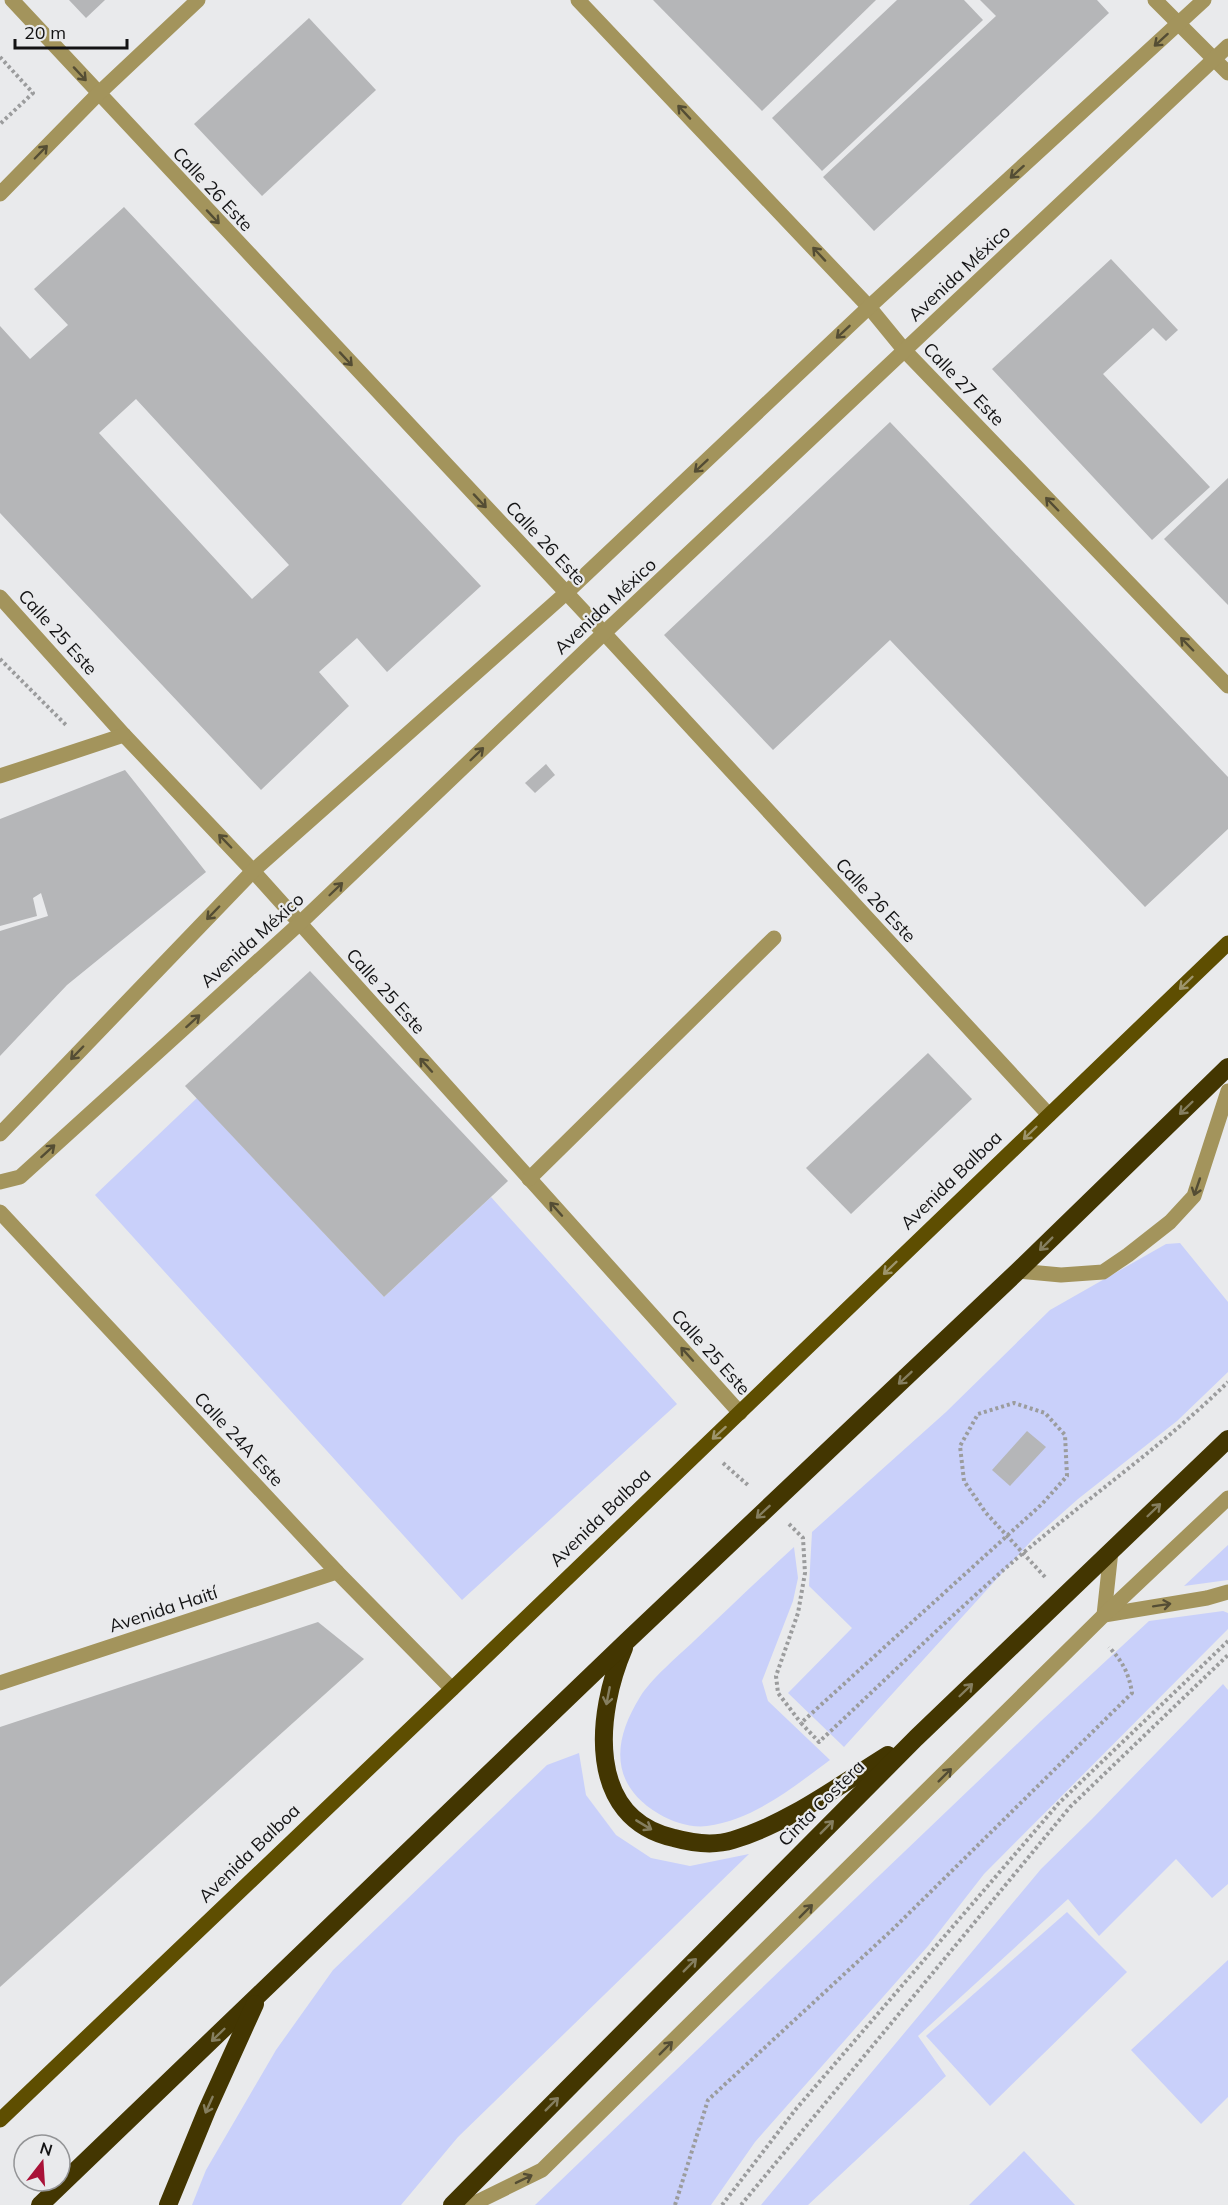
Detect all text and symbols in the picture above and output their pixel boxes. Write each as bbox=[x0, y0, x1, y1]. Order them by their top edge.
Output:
scale bar bbox=[15, 12, 128, 50]
text: 20 m bbox=[24, 21, 66, 44]
one-way arrow bbox=[1154, 33, 1169, 47]
one-way arrow bbox=[72, 66, 86, 81]
one-way arrow bbox=[677, 105, 692, 120]
street label: Calle 26 Este bbox=[168, 142, 258, 236]
one-way arrow bbox=[34, 145, 48, 160]
one-way arrow bbox=[1010, 165, 1025, 179]
one-way arrow bbox=[206, 209, 220, 224]
street label: Avenida México bbox=[903, 220, 1015, 326]
one-way arrow bbox=[812, 247, 826, 262]
one-way arrow bbox=[836, 325, 851, 339]
street label: Calle 27 Este bbox=[918, 337, 1010, 431]
one-way arrow bbox=[339, 351, 353, 366]
one-way arrow bbox=[694, 459, 709, 473]
one-way arrow bbox=[472, 493, 486, 508]
street label: Calle 26 Este bbox=[501, 496, 591, 590]
one-way arrow bbox=[1045, 496, 1059, 511]
street label: Avenida México bbox=[549, 553, 661, 659]
street label: Calle 25 Este bbox=[13, 584, 103, 680]
one-way arrow bbox=[1181, 637, 1195, 652]
one-way arrow bbox=[470, 747, 485, 761]
one-way arrow bbox=[218, 834, 232, 849]
street label: Calle 26 Este bbox=[831, 853, 921, 947]
one-way arrow bbox=[329, 882, 344, 896]
street label: Avenida México bbox=[196, 888, 308, 992]
one-way arrow bbox=[205, 905, 220, 920]
street label: Calle 25 Este bbox=[341, 943, 431, 1039]
one-way arrow bbox=[1178, 976, 1193, 991]
one-way arrow bbox=[185, 1014, 200, 1028]
one-way arrow bbox=[70, 1046, 85, 1061]
one-way arrow bbox=[419, 1057, 433, 1072]
one-way arrow bbox=[1178, 1101, 1193, 1115]
street label: Avenida Balboa bbox=[895, 1126, 1007, 1234]
one-way arrow bbox=[1023, 1126, 1038, 1140]
one-way arrow bbox=[40, 1144, 55, 1158]
one-way arrow bbox=[1190, 1177, 1201, 1196]
one-way arrow bbox=[549, 1202, 563, 1217]
one-way arrow bbox=[1038, 1236, 1053, 1251]
one-way arrow bbox=[882, 1261, 897, 1276]
street label: Calle 25 Este bbox=[666, 1304, 756, 1400]
one-way arrow bbox=[680, 1347, 694, 1362]
one-way arrow bbox=[897, 1371, 912, 1385]
street label: Calle 24A Este bbox=[189, 1387, 289, 1491]
one-way arrow bbox=[712, 1425, 727, 1439]
street label: Avenida Balboa bbox=[544, 1463, 656, 1571]
one-way arrow bbox=[1146, 1503, 1161, 1518]
one-way arrow bbox=[755, 1505, 770, 1519]
street label: Avenida Haití bbox=[106, 1580, 222, 1637]
one-way arrow bbox=[1151, 1600, 1171, 1611]
one-way arrow bbox=[958, 1683, 973, 1697]
one-way arrow bbox=[602, 1686, 613, 1705]
street label: Cinta Costera bbox=[773, 1755, 869, 1851]
one-way arrow bbox=[937, 1767, 952, 1782]
street label: Avenida Balboa bbox=[193, 1799, 305, 1907]
one-way arrow bbox=[635, 1818, 652, 1831]
one-way arrow bbox=[819, 1820, 834, 1834]
one-way arrow bbox=[798, 1904, 813, 1919]
one-way arrow bbox=[682, 1958, 697, 1973]
one-way arrow bbox=[210, 2028, 225, 2042]
one-way arrow bbox=[659, 2041, 674, 2055]
one-way arrow bbox=[203, 2095, 214, 2113]
one-way arrow bbox=[545, 2096, 560, 2111]
north arrow bbox=[12, 2133, 72, 2193]
text: N bbox=[38, 2137, 55, 2160]
one-way arrow bbox=[514, 2173, 532, 2185]

